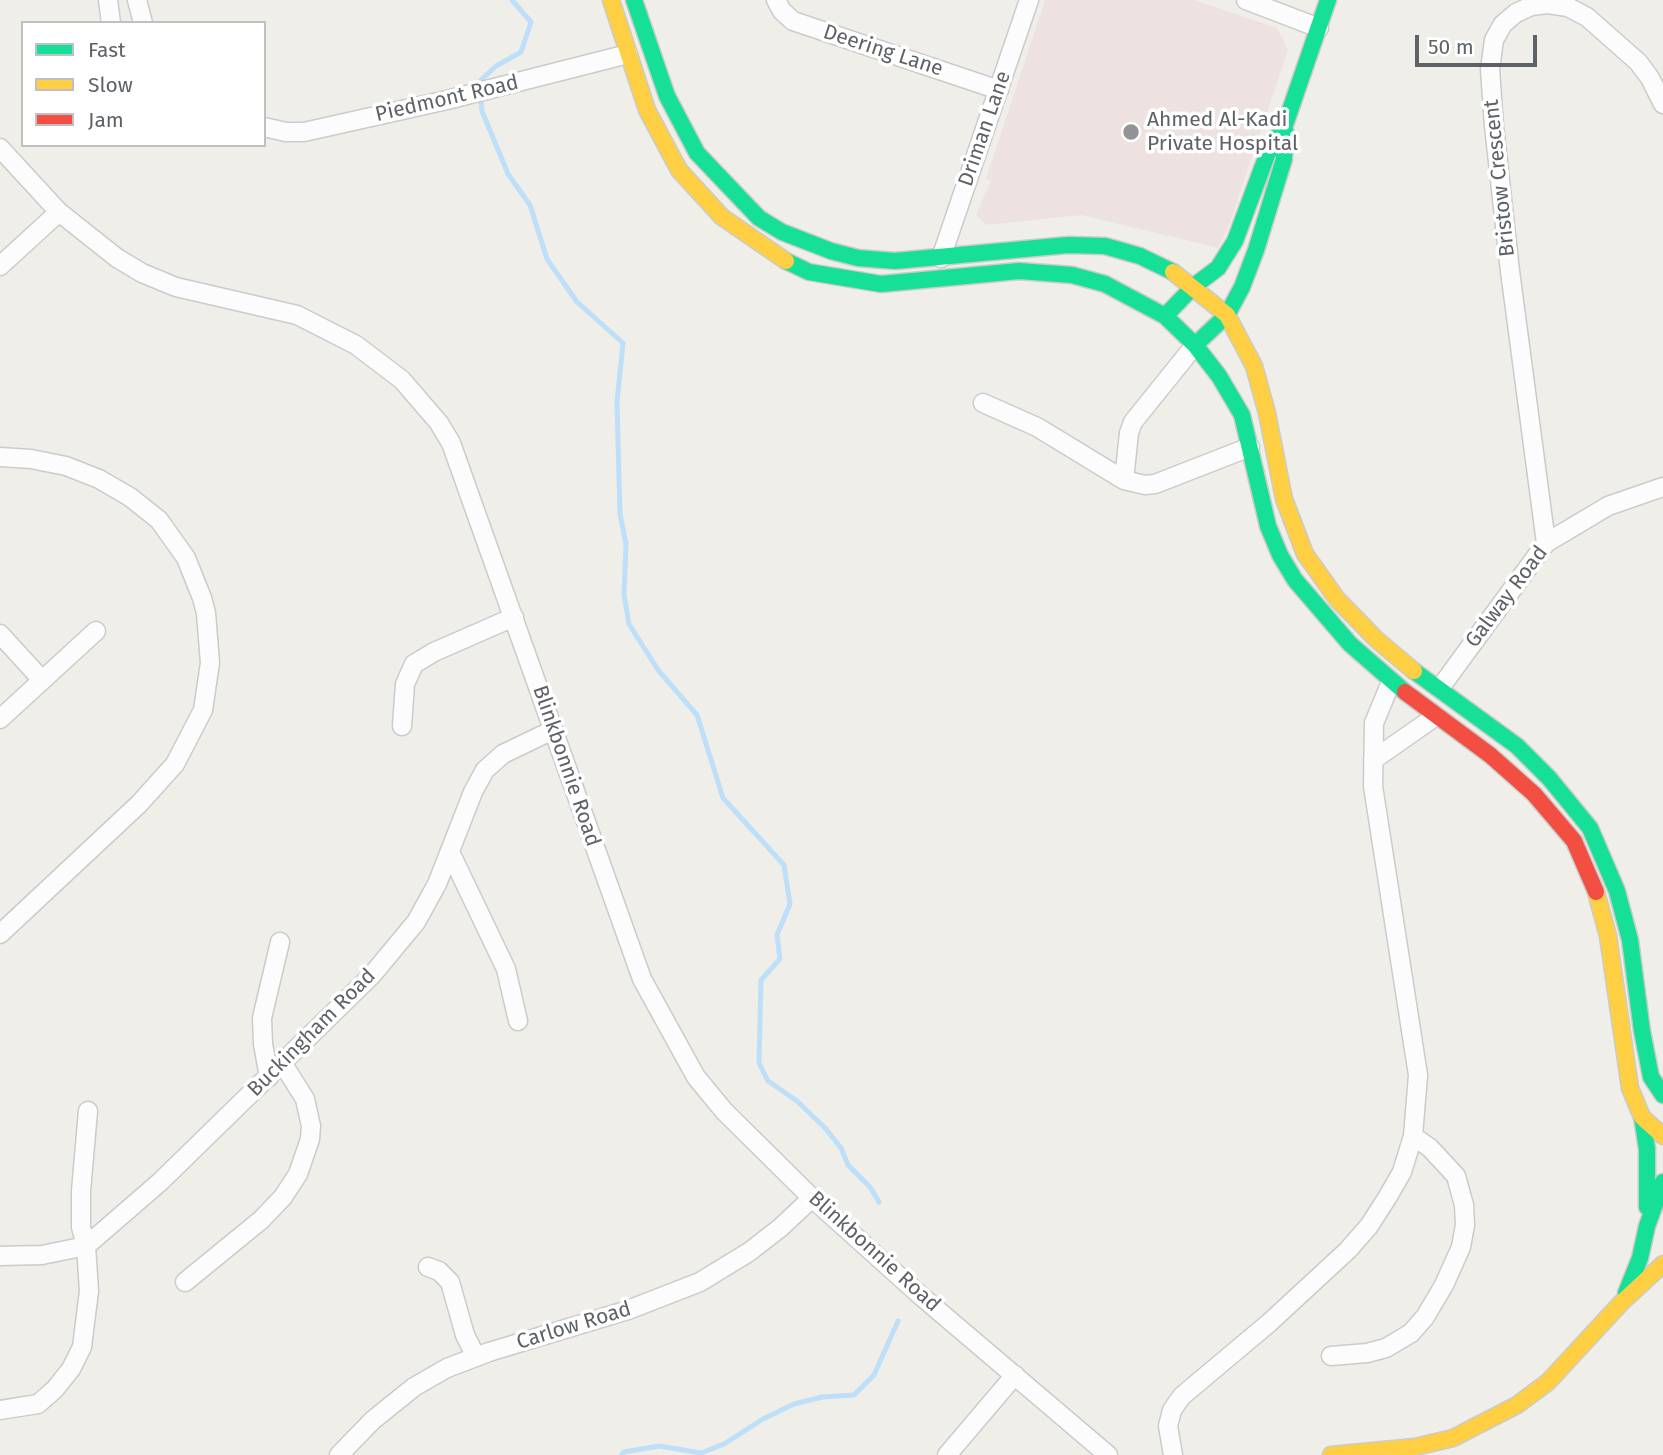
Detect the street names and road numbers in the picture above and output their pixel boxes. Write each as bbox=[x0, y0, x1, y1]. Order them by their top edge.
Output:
street label: Deering Lane bbox=[820, 20, 946, 82]
street label: Driman Lane bbox=[954, 68, 1016, 190]
street label: Piedmont Road bbox=[373, 70, 521, 128]
street label: Bristow Crescent bbox=[1479, 98, 1521, 258]
street label: Galway Road bbox=[1461, 541, 1553, 653]
street label: Blinkbonnie Road bbox=[527, 682, 605, 850]
street label: Buckingham Road bbox=[243, 964, 381, 1102]
street label: Blinkbonnie Road bbox=[803, 1186, 945, 1318]
street label: Carlow Road bbox=[514, 1297, 634, 1355]

